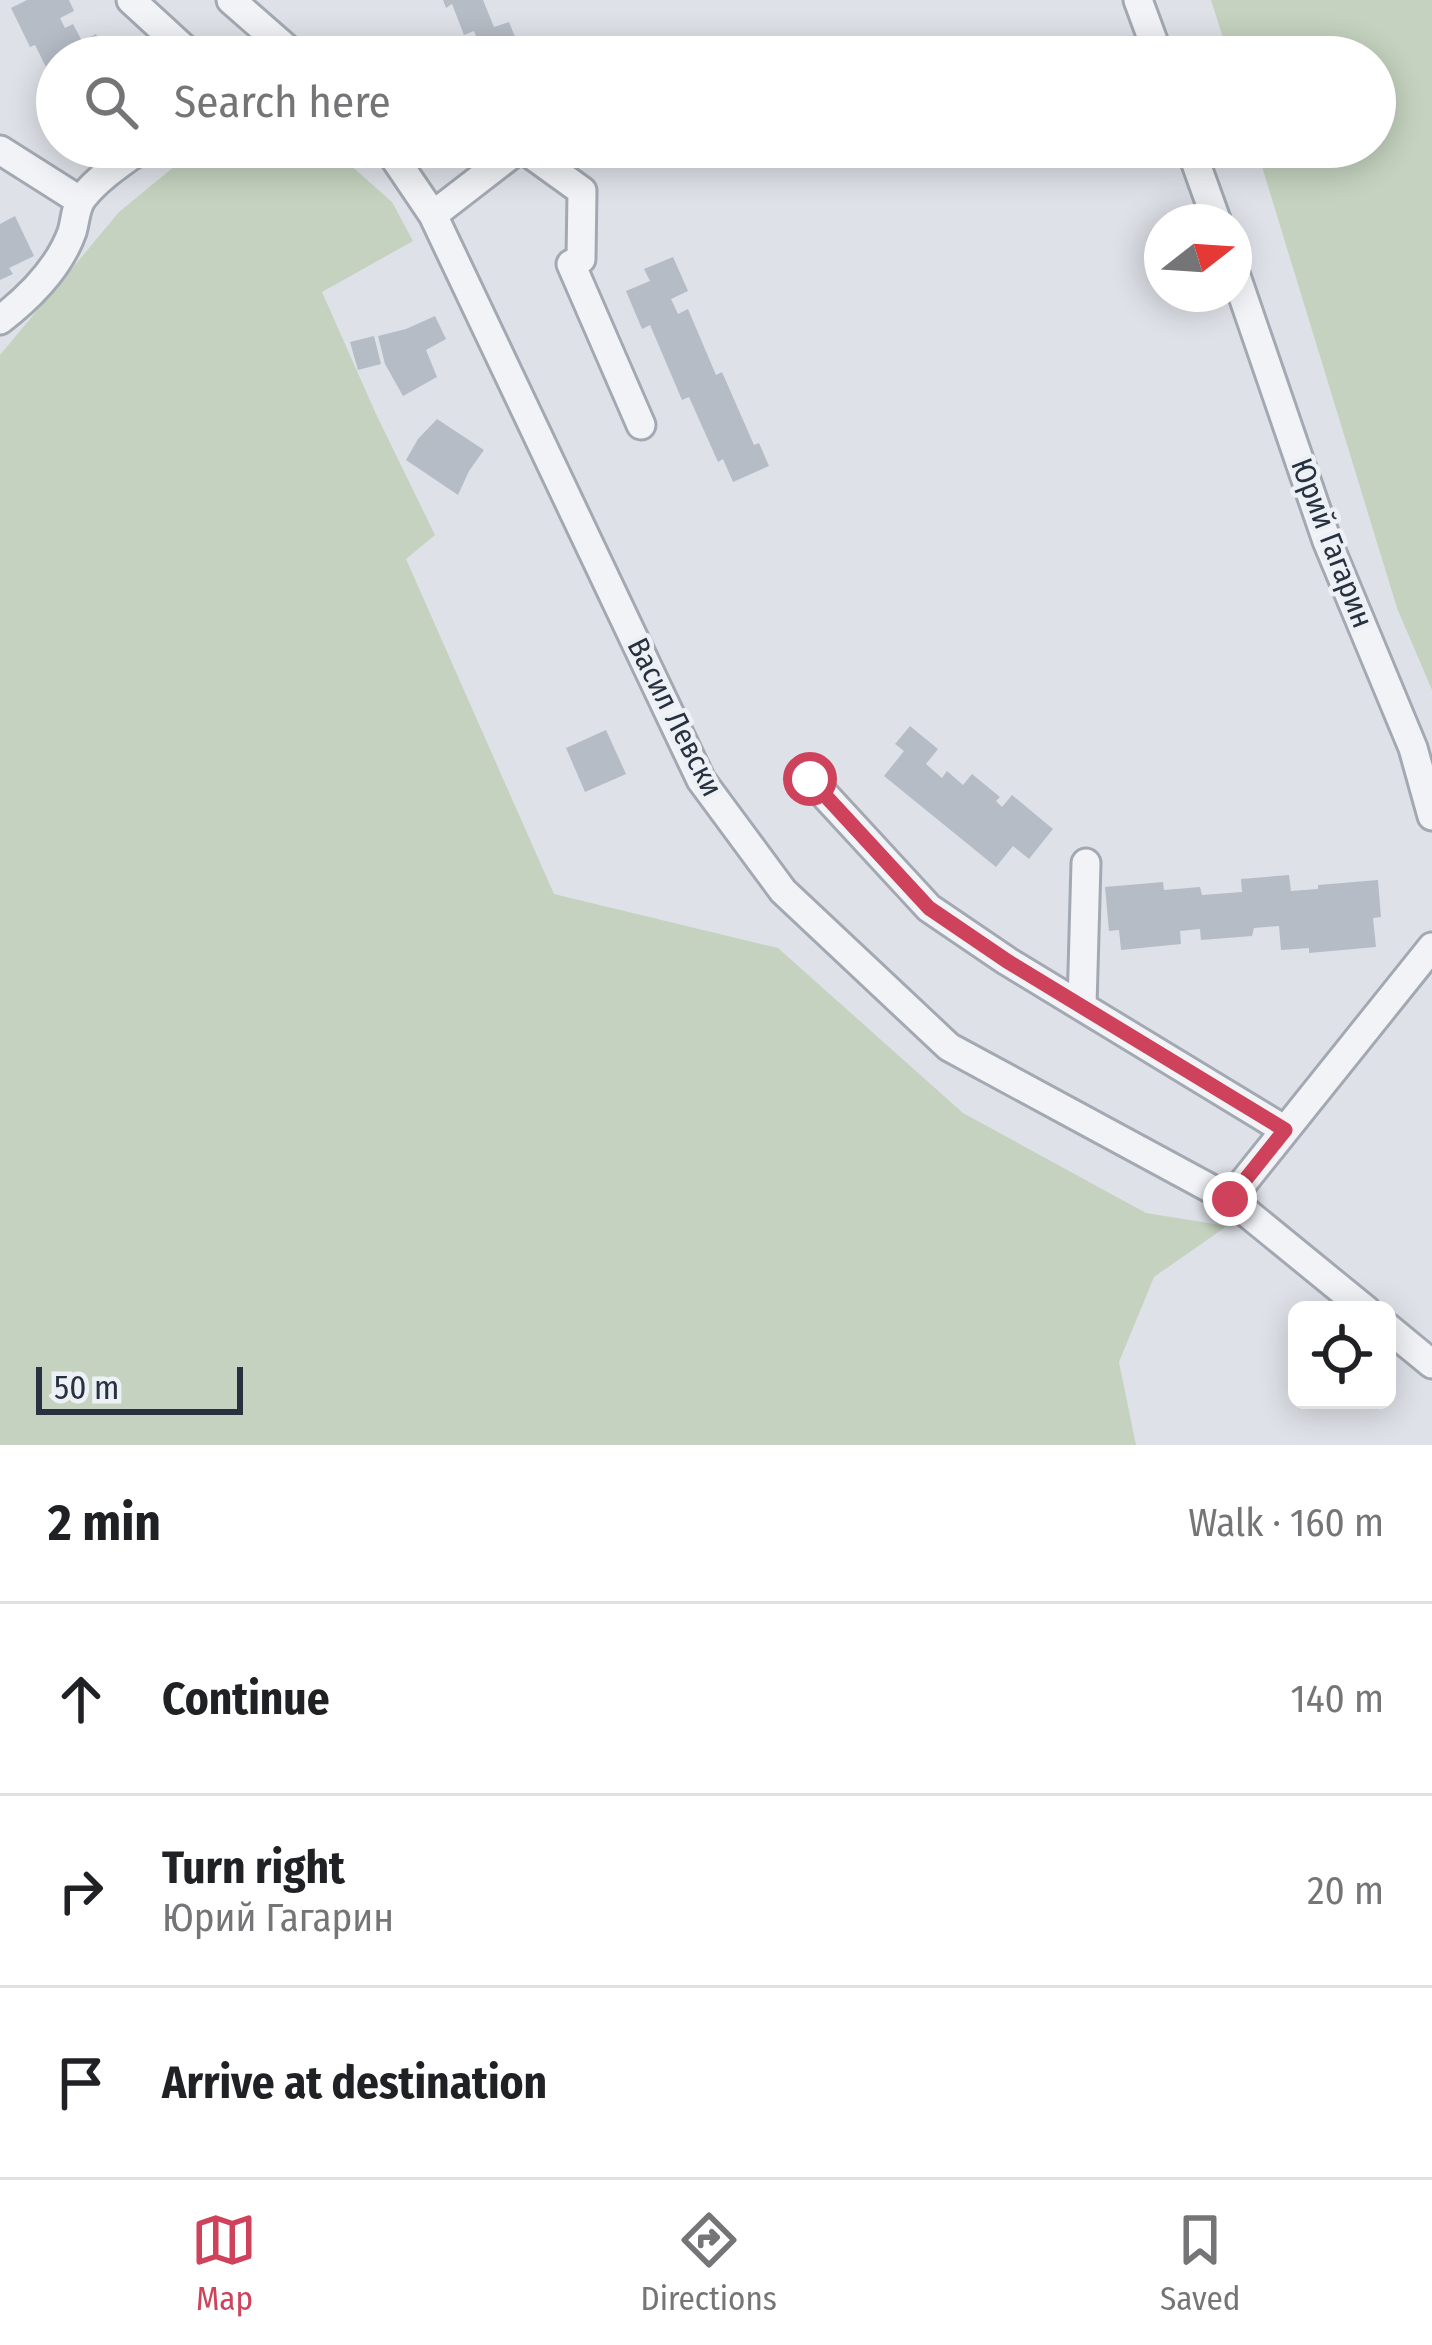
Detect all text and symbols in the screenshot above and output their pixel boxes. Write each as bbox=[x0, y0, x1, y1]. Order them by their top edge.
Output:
search box bbox=[36, 36, 1396, 168]
icon: search bbox=[78, 69, 144, 135]
text: Search here bbox=[174, 75, 391, 129]
north arrow bbox=[1144, 204, 1252, 312]
street label: Юрий Гагарин bbox=[1283, 453, 1381, 633]
street label: Васил Левски bbox=[620, 632, 730, 802]
route start bbox=[783, 752, 837, 806]
route end bbox=[1203, 1172, 1257, 1226]
map controls bbox=[1288, 1301, 1396, 1409]
button: locate bbox=[1288, 1301, 1396, 1409]
scale bar bbox=[36, 1361, 243, 1414]
text: 50 m bbox=[54, 1368, 119, 1408]
text: 2 min bbox=[48, 1492, 161, 1554]
text: Walk · 160 m bbox=[1188, 1500, 1384, 1546]
icon: ahead bbox=[48, 1666, 114, 1732]
text: Continue bbox=[162, 1672, 330, 1726]
text: 140 m bbox=[1290, 1676, 1384, 1722]
text: Turn right bbox=[162, 1841, 345, 1895]
icon: right bbox=[48, 1858, 114, 1924]
text: 20 m bbox=[1307, 1868, 1384, 1914]
text: Юрий Гагарин bbox=[162, 1895, 394, 1941]
icon: arrive bbox=[48, 2050, 114, 2116]
text: Arrive at destination bbox=[162, 2056, 547, 2110]
tab: Map bbox=[191, 2207, 257, 2319]
tab: Directions bbox=[640, 2207, 777, 2319]
tab: Saved bbox=[1160, 2207, 1240, 2319]

